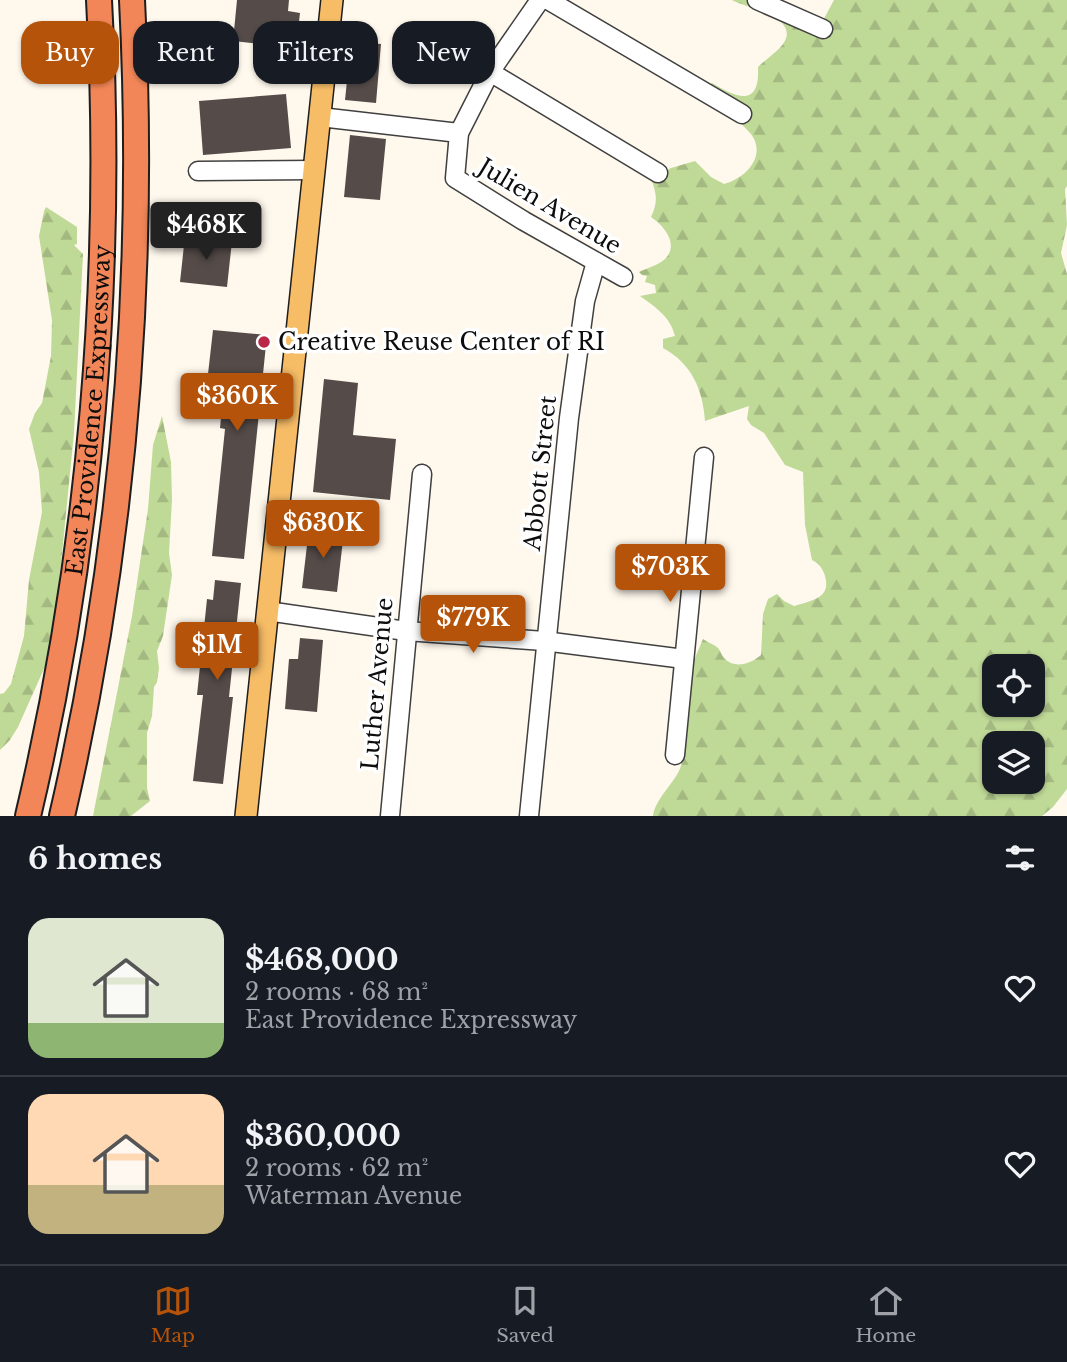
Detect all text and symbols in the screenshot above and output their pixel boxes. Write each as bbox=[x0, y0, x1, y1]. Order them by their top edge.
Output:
chip: Buy bbox=[21, 21, 119, 84]
chip: Rent bbox=[133, 21, 239, 84]
chip: Filters bbox=[253, 21, 378, 84]
chip: New bbox=[392, 21, 495, 84]
street label: Julien Avenue bbox=[471, 151, 626, 260]
pin: $468K bbox=[157, 202, 255, 262]
text: $468K bbox=[166, 211, 246, 239]
street label: East Providence Expressway bbox=[60, 244, 116, 577]
place label: Creative Reuse Center of RI bbox=[278, 328, 605, 356]
marker: Creative Reuse Center of RI bbox=[256, 334, 272, 350]
pin: $360K bbox=[188, 374, 286, 433]
text: $360K bbox=[196, 382, 278, 410]
street label: Abbott Street bbox=[518, 394, 562, 553]
pin: $630K bbox=[274, 500, 372, 560]
text: $630K bbox=[282, 509, 364, 537]
pin: $703K bbox=[621, 544, 719, 604]
text: $703K bbox=[631, 553, 709, 581]
street label: Luther Avenue bbox=[355, 596, 399, 772]
pin: $779K bbox=[424, 596, 522, 655]
text: $779K bbox=[437, 604, 509, 632]
pin: $1M bbox=[183, 622, 251, 682]
text: $1M bbox=[191, 631, 243, 659]
map controls bbox=[982, 654, 1045, 794]
button: locate bbox=[982, 654, 1045, 717]
button: layers bbox=[982, 731, 1045, 794]
icon: filters bbox=[1001, 839, 1039, 877]
text: 6 homes bbox=[28, 840, 162, 877]
text: $468,000 bbox=[245, 941, 399, 978]
icon: home bbox=[84, 946, 168, 1030]
icon: heart bbox=[1001, 969, 1039, 1007]
text: 2 rooms · 68 m² bbox=[245, 978, 428, 1006]
text: East Providence Expressway bbox=[245, 1006, 577, 1034]
text: $360,000 bbox=[245, 1117, 401, 1154]
icon: home bbox=[84, 1122, 168, 1206]
icon: heart bbox=[1001, 1145, 1039, 1183]
text: 2 rooms · 62 m² bbox=[245, 1154, 428, 1182]
text: Waterman Avenue bbox=[245, 1182, 462, 1210]
tab: Map bbox=[151, 1282, 195, 1347]
tab: Saved bbox=[497, 1282, 554, 1347]
tab: Home bbox=[855, 1282, 916, 1347]

